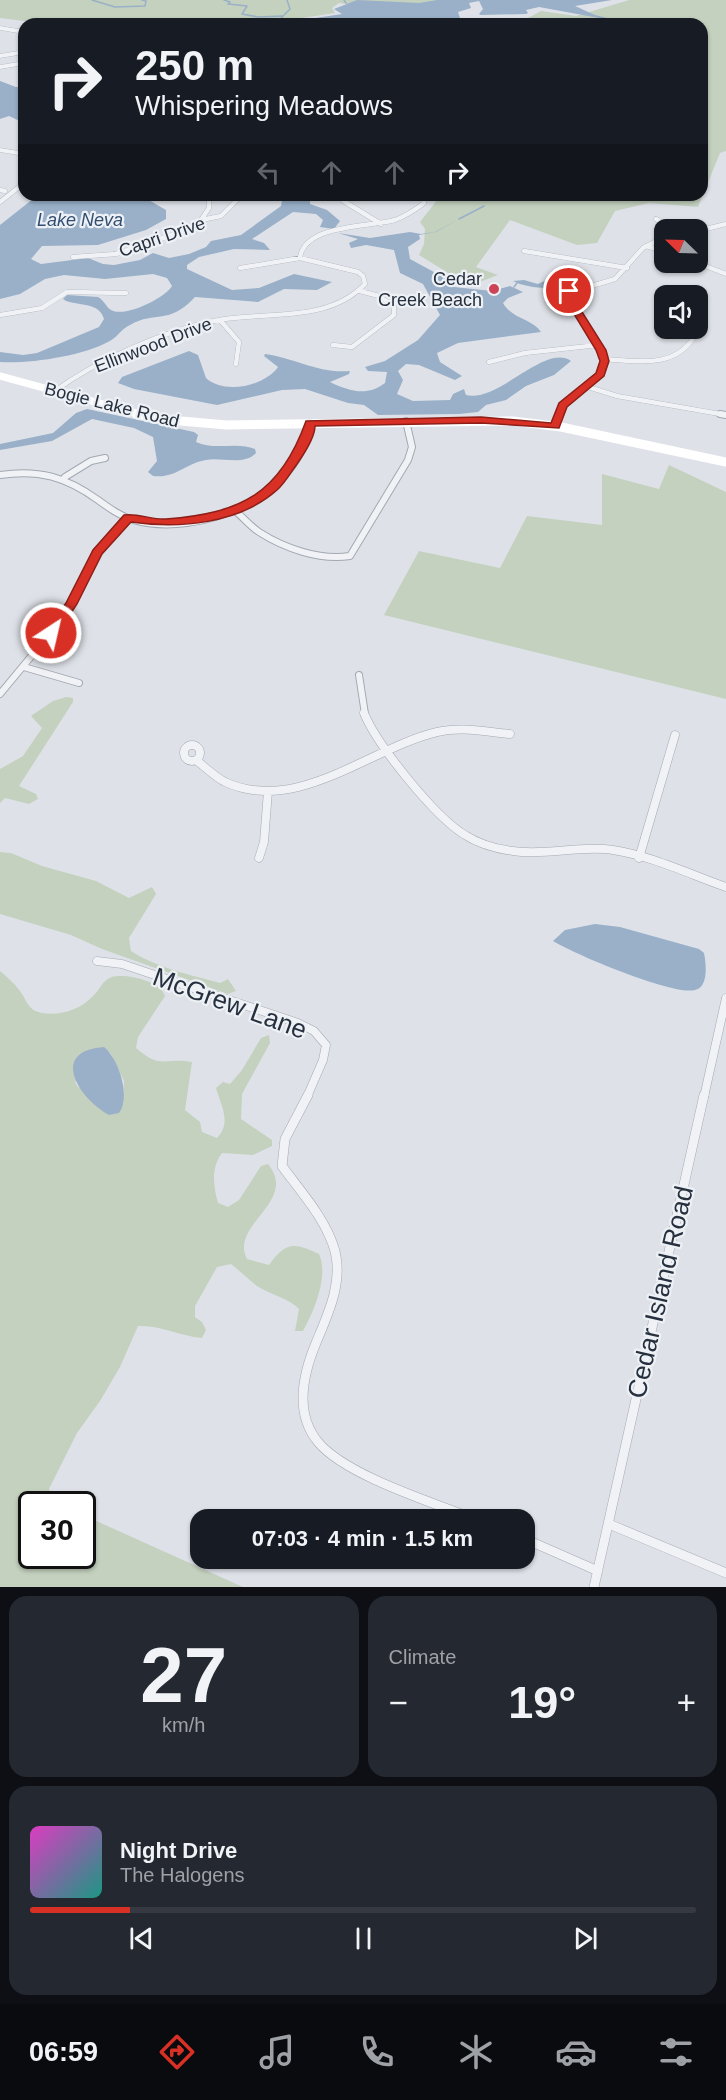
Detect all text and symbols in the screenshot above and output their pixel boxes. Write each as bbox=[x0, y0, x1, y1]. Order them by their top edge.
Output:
icon: right bbox=[36, 42, 114, 120]
text: 250 m bbox=[135, 42, 254, 89]
text: Whispering Meadows bbox=[135, 91, 393, 121]
icon: left bbox=[252, 156, 285, 189]
icon: ahead bbox=[315, 156, 348, 189]
icon: ahead bbox=[378, 156, 411, 189]
icon: right bbox=[441, 156, 474, 189]
water label: Lake Neva bbox=[37, 210, 123, 230]
street label: Capri Drive bbox=[116, 213, 208, 261]
north arrow bbox=[654, 219, 708, 273]
map controls bbox=[654, 219, 708, 339]
pin bbox=[543, 265, 594, 316]
place label: Cedar Creek Beach bbox=[378, 269, 482, 310]
icon: arrive bbox=[552, 274, 585, 307]
marker: Cedar Creek Beach bbox=[487, 282, 501, 296]
button: sound bbox=[654, 285, 708, 339]
street label: Ellinwood Drive bbox=[92, 313, 214, 377]
street label: Bogie Lake Road bbox=[43, 379, 181, 431]
position arrow bbox=[19, 601, 83, 665]
street label: McGrew Lane bbox=[149, 961, 311, 1045]
street label: Cedar Island Road bbox=[621, 1183, 699, 1401]
speed limit sign: 30 bbox=[18, 1491, 96, 1569]
text: 07:03 · 4 min · 1.5 km bbox=[252, 1526, 473, 1551]
text: 27 bbox=[140, 1631, 227, 1719]
text: Climate bbox=[389, 1646, 456, 1668]
text: 19° bbox=[508, 1677, 576, 1728]
text: − bbox=[389, 1684, 408, 1721]
text: + bbox=[677, 1684, 696, 1721]
text: km/h bbox=[162, 1714, 205, 1736]
text: Night Drive bbox=[120, 1838, 237, 1863]
text: The Halogens bbox=[120, 1864, 245, 1886]
icon: previous bbox=[125, 1922, 158, 1955]
icon: pause bbox=[347, 1922, 380, 1955]
icon: next bbox=[569, 1922, 602, 1955]
icon: directions bbox=[156, 2031, 198, 2073]
icon: music bbox=[256, 2031, 298, 2073]
icon: phone bbox=[356, 2031, 398, 2073]
icon: climate bbox=[455, 2031, 497, 2073]
icon: car bbox=[555, 2031, 597, 2073]
icon: filters bbox=[655, 2031, 697, 2073]
text: 06:59 bbox=[29, 2037, 98, 2067]

